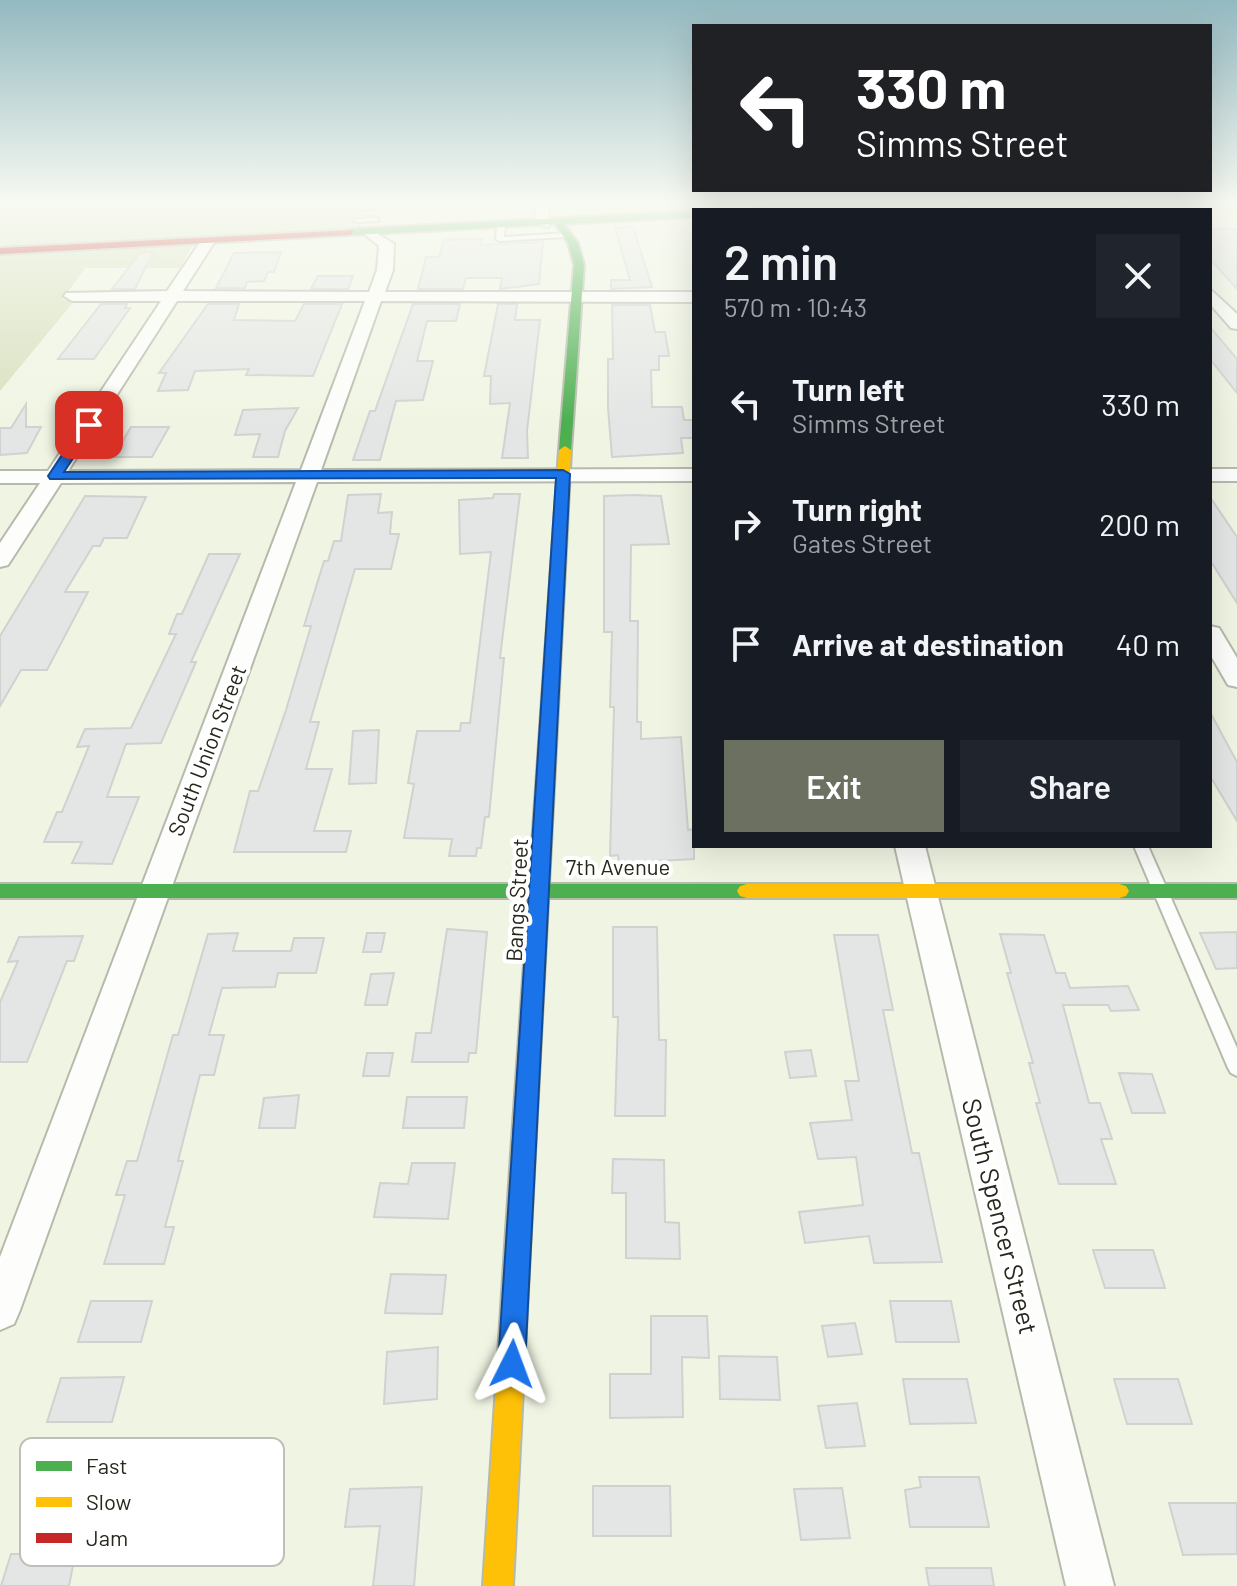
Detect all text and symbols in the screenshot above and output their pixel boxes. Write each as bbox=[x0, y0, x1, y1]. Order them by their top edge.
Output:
text: 330 m bbox=[856, 53, 1006, 120]
icon: left bbox=[724, 56, 828, 160]
text: Simms Street bbox=[856, 121, 1069, 164]
text: 2 min bbox=[724, 232, 838, 290]
button: close bbox=[1096, 234, 1180, 318]
text: 570 m · 10:43 bbox=[724, 291, 867, 322]
text: Turn left bbox=[792, 371, 905, 407]
icon: left bbox=[724, 382, 768, 426]
text: 330 m bbox=[1101, 386, 1180, 422]
pin bbox=[55, 391, 123, 459]
icon: arrive bbox=[67, 403, 111, 447]
text: Simms Street bbox=[792, 407, 946, 438]
text: Turn right bbox=[792, 491, 922, 527]
icon: right bbox=[724, 502, 768, 546]
text: 200 m bbox=[1099, 506, 1180, 542]
text: Gates Street bbox=[792, 527, 932, 558]
icon: arrive bbox=[724, 622, 768, 666]
text: Arrive at destination bbox=[792, 626, 1064, 662]
text: 40 m bbox=[1116, 626, 1180, 662]
street label: South Union Street bbox=[161, 661, 251, 839]
button: Exit bbox=[724, 740, 944, 832]
button: Share bbox=[960, 740, 1180, 832]
street label: Bangs Street bbox=[500, 838, 532, 962]
street label: 7th Avenue bbox=[566, 853, 670, 879]
street label: South Spencer Street bbox=[957, 1095, 1045, 1337]
position arrow bbox=[470, 1322, 554, 1406]
legend bbox=[20, 1438, 284, 1566]
text: Fast bbox=[86, 1452, 128, 1478]
text: Slow bbox=[86, 1488, 131, 1514]
text: Jam bbox=[86, 1524, 128, 1550]

